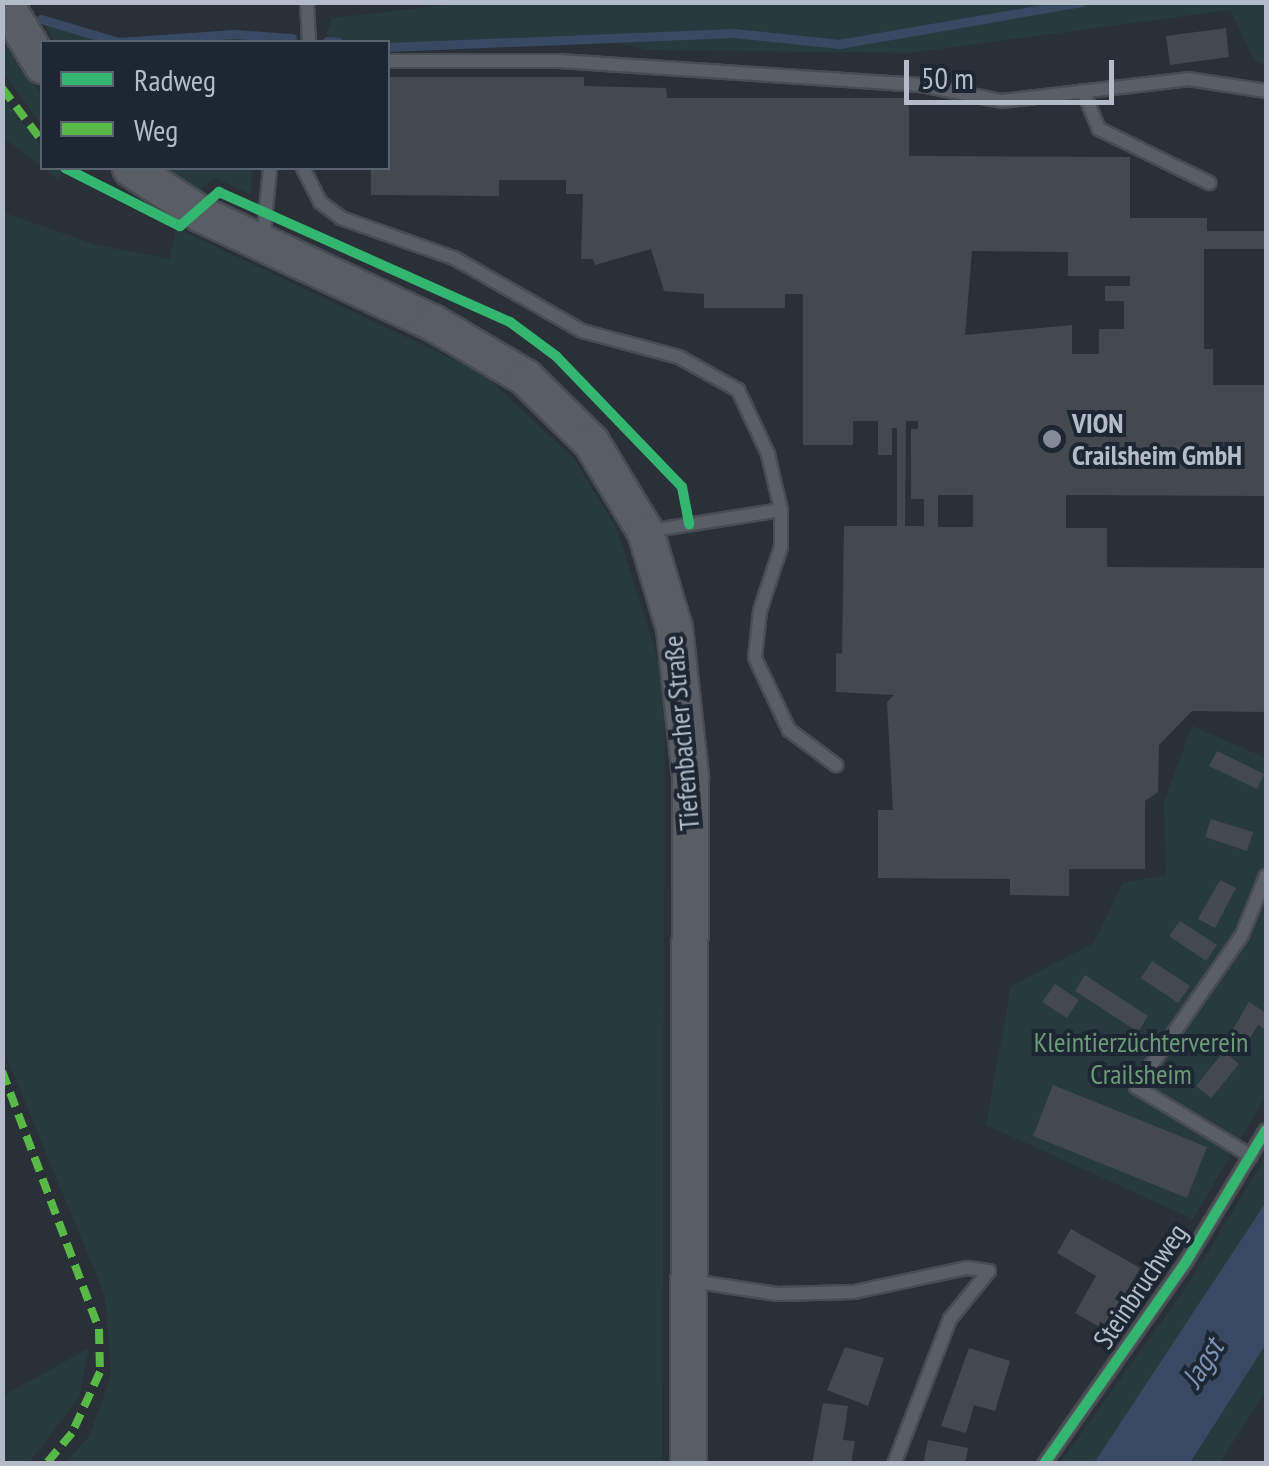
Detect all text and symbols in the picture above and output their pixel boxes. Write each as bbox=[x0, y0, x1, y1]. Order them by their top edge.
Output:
legend bbox=[40, 40, 390, 170]
scale bar bbox=[909, 40, 1119, 102]
text: 50 m bbox=[921, 58, 974, 97]
text: Radweg bbox=[134, 60, 216, 99]
text: Weg bbox=[134, 110, 178, 149]
place label: VION Crailsheim GmbH bbox=[1072, 406, 1242, 472]
marker: VION Crailsheim GmbH bbox=[1041, 428, 1063, 450]
street label: Tiefenbacher Straße bbox=[656, 634, 706, 832]
park label: Kleintierzüchterverein Crailsheim bbox=[1034, 1025, 1248, 1091]
street label: Steinbruchweg bbox=[1086, 1217, 1194, 1355]
water label: Jagst bbox=[1173, 1332, 1231, 1394]

